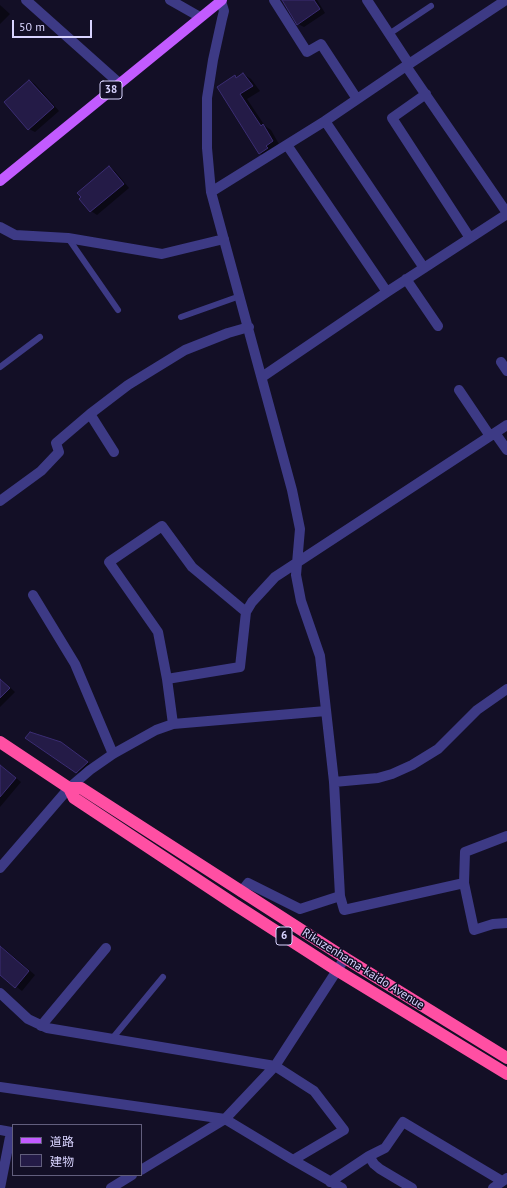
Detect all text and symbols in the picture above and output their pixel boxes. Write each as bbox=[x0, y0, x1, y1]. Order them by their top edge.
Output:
scale bar bbox=[14, 12, 94, 38]
text: 50 m bbox=[19, 19, 45, 34]
road number: 38 bbox=[100, 81, 122, 99]
street label: Rikuzenhama-kaido Avenue bbox=[299, 925, 427, 1013]
road number: 6 bbox=[276, 927, 292, 945]
legend bbox=[12, 1124, 142, 1176]
text: 道路 bbox=[50, 1134, 74, 1149]
text: 建物 bbox=[50, 1154, 74, 1169]

